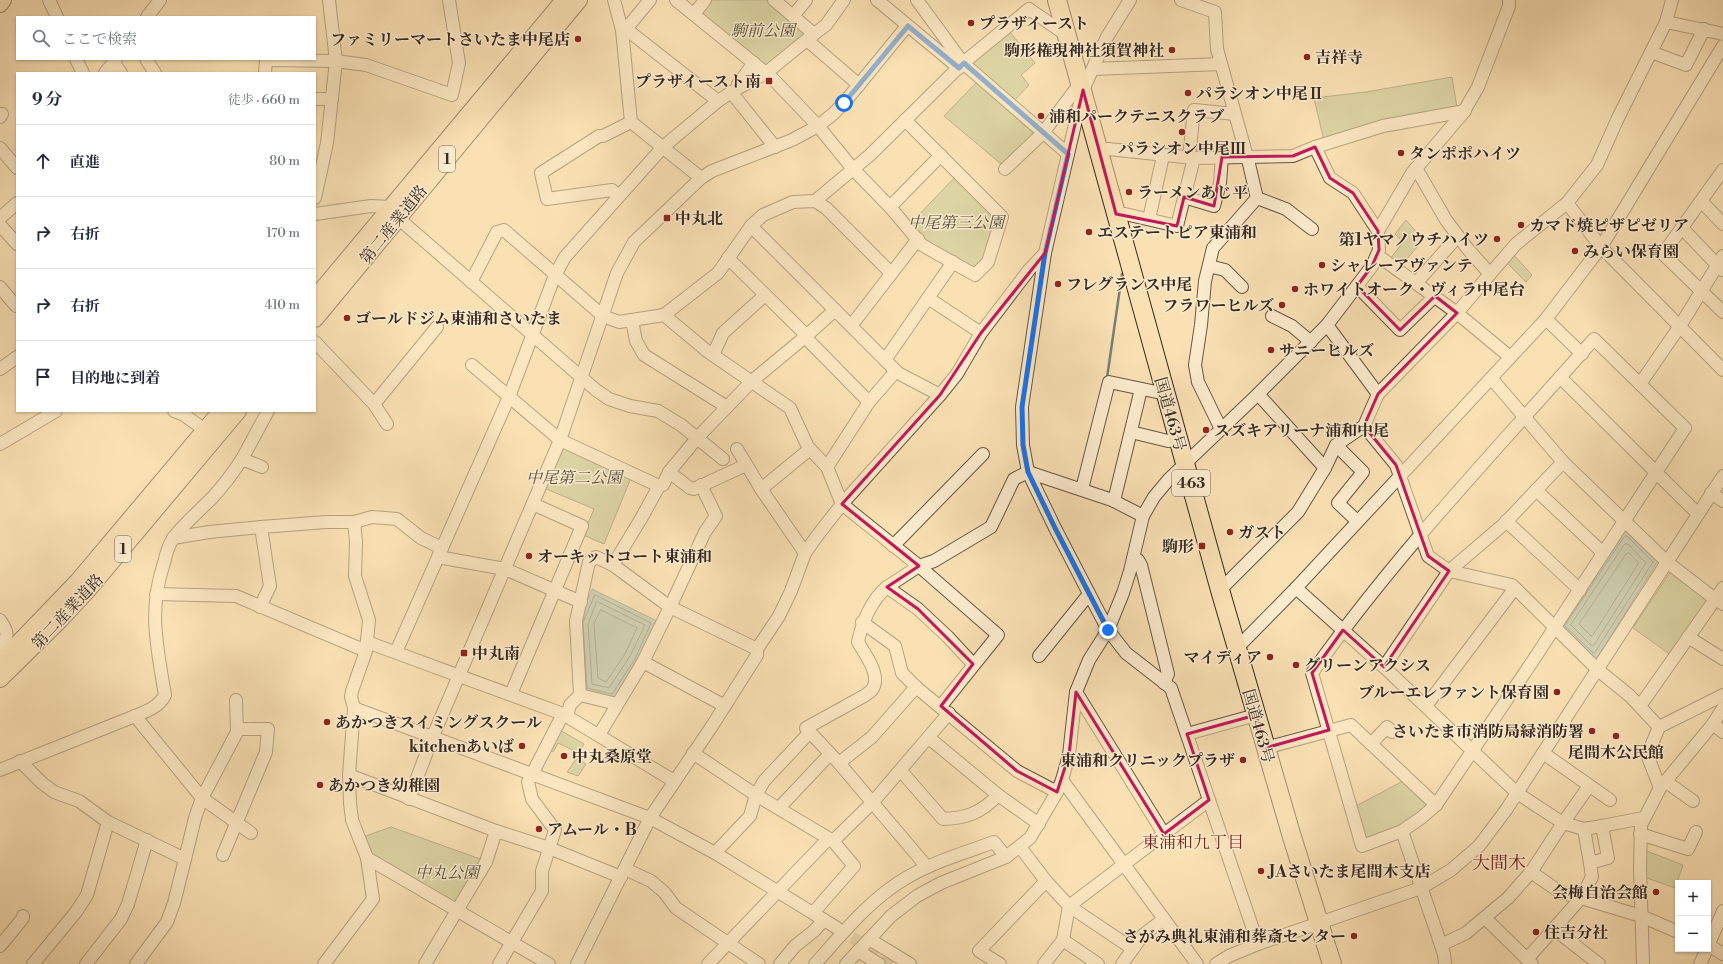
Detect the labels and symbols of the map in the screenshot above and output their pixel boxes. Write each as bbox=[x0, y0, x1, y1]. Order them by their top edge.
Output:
place label: プラザイースト bbox=[979, 14, 1089, 34]
marker: プラザイースト bbox=[966, 18, 976, 28]
park label: 駒前公園 bbox=[731, 21, 798, 41]
place label: ファミリーマートさいたま中尾店 bbox=[330, 30, 570, 50]
marker: ファミリーマートさいたま中尾店 bbox=[573, 34, 583, 44]
place label: 駒形権現神社須賀神社 bbox=[1004, 41, 1164, 61]
marker: 駒形権現神社須賀神社 bbox=[1167, 45, 1177, 55]
place label: 吉祥寺 bbox=[1315, 48, 1363, 68]
marker: 吉祥寺 bbox=[1302, 52, 1312, 62]
place label: プラザイースト南 bbox=[635, 72, 761, 92]
marker: プラザイースト南 bbox=[764, 76, 774, 86]
place label: パラシオン中尾Ⅱ bbox=[1196, 84, 1324, 104]
marker: パラシオン中尾Ⅱ bbox=[1183, 88, 1193, 98]
route start bbox=[835, 94, 853, 112]
place label: 浦和パークテニスクラブ bbox=[1049, 107, 1224, 127]
marker: 浦和パークテニスクラブ bbox=[1036, 111, 1046, 121]
marker: パラシオン中尾Ⅲ bbox=[1177, 127, 1187, 137]
place label: パラシオン中尾Ⅲ bbox=[1118, 139, 1246, 159]
place label: タンポポハイツ bbox=[1409, 144, 1521, 164]
road number: 1 bbox=[439, 146, 455, 172]
marker: タンポポハイツ bbox=[1396, 148, 1406, 158]
street label: 第二産業道路 bbox=[356, 181, 432, 268]
place label: ラーメンあじ平 bbox=[1137, 183, 1248, 203]
marker: ラーメンあじ平 bbox=[1124, 187, 1134, 197]
place label: 中丸北 bbox=[675, 209, 723, 229]
marker: 中丸北 bbox=[662, 213, 672, 223]
park label: 中尾第三公園 bbox=[908, 213, 1007, 233]
place label: カマド焼ピザピゼリア bbox=[1529, 216, 1689, 236]
marker: カマド焼ピザピゼリア bbox=[1516, 220, 1526, 230]
place label: エステートピア東浦和 bbox=[1097, 223, 1257, 243]
marker: エステートピア東浦和 bbox=[1084, 227, 1094, 237]
place label: 第1ヤマノウチハイツ bbox=[1339, 230, 1489, 250]
marker: 第1ヤマノウチハイツ bbox=[1492, 234, 1502, 244]
place label: みらい保育園 bbox=[1583, 242, 1679, 262]
marker: みらい保育園 bbox=[1570, 246, 1580, 256]
place label: シャレーアヴァンテ bbox=[1330, 256, 1473, 276]
marker: シャレーアヴァンテ bbox=[1317, 260, 1327, 270]
place label: フレグランス中尾 bbox=[1066, 275, 1193, 295]
marker: フレグランス中尾 bbox=[1053, 279, 1063, 289]
place label: ホワイトオーク・ヴィラ中尾台 bbox=[1303, 280, 1525, 300]
marker: ホワイトオーク・ヴィラ中尾台 bbox=[1290, 284, 1300, 294]
place label: フラワーヒルズ bbox=[1162, 296, 1274, 316]
marker: フラワーヒルズ bbox=[1277, 300, 1287, 310]
place label: ゴールドジム東浦和さいたま bbox=[355, 309, 562, 329]
marker: ゴールドジム東浦和さいたま bbox=[342, 313, 352, 323]
place label: サニーヒルズ bbox=[1279, 341, 1374, 361]
marker: サニーヒルズ bbox=[1266, 345, 1276, 355]
street label: 国道463号 bbox=[1150, 375, 1190, 454]
place label: スズキアリーナ浦和中尾 bbox=[1214, 421, 1389, 441]
marker: スズキアリーナ浦和中尾 bbox=[1201, 425, 1211, 435]
park label: 中尾第二公園 bbox=[526, 468, 625, 488]
road number: 463 bbox=[1172, 470, 1210, 496]
place label: ガスト bbox=[1238, 523, 1286, 543]
marker: ガスト bbox=[1225, 527, 1235, 537]
road number: 1 bbox=[115, 536, 131, 562]
place label: 駒形 bbox=[1162, 537, 1194, 557]
marker: 駒形 bbox=[1197, 541, 1207, 551]
place label: オーキットコート東浦和 bbox=[537, 547, 712, 567]
marker: オーキットコート東浦和 bbox=[524, 551, 534, 561]
street label: 第二産業道路 bbox=[28, 570, 108, 654]
route end bbox=[1099, 621, 1117, 639]
place label: 中丸南 bbox=[472, 644, 520, 664]
marker: 中丸南 bbox=[459, 648, 469, 658]
place label: マイディア bbox=[1184, 648, 1262, 668]
marker: マイディア bbox=[1265, 652, 1275, 662]
place label: グリーンアクシス bbox=[1304, 656, 1431, 676]
marker: グリーンアクシス bbox=[1291, 660, 1301, 670]
place label: ブルーエレファント保育園 bbox=[1358, 683, 1549, 703]
street label: 国道463号 bbox=[1238, 687, 1278, 766]
marker: ブルーエレファント保育園 bbox=[1552, 687, 1562, 697]
place label: あかつきスイミングスクール bbox=[335, 713, 542, 733]
marker: あかつきスイミングスクール bbox=[322, 717, 332, 727]
place label: さいたま市消防局緑消防署 bbox=[1392, 722, 1584, 742]
marker: さいたま市消防局緑消防署 bbox=[1587, 726, 1597, 736]
marker: 尾間木公民館 bbox=[1611, 731, 1621, 741]
place label: kitchenあいば bbox=[409, 737, 514, 757]
marker: kitchenあいば bbox=[517, 741, 527, 751]
place label: 尾間木公民館 bbox=[1568, 743, 1664, 763]
place label: 中丸桑原堂 bbox=[572, 747, 652, 767]
marker: 中丸桑原堂 bbox=[559, 751, 569, 761]
place label: 東浦和クリニックプラザ bbox=[1060, 751, 1235, 771]
marker: 東浦和クリニックプラザ bbox=[1238, 755, 1248, 765]
place label: あかつき幼稚園 bbox=[328, 776, 440, 796]
marker: あかつき幼稚園 bbox=[315, 780, 325, 790]
place label: アムール・B bbox=[547, 820, 637, 840]
marker: アムール・B bbox=[534, 824, 544, 834]
district label: 東浦和九丁目 bbox=[1142, 832, 1244, 854]
district label: 大間木 bbox=[1472, 852, 1526, 875]
place label: JAさいたま尾間木支店 bbox=[1267, 862, 1431, 882]
park label: 中丸公園 bbox=[415, 863, 482, 883]
marker: JAさいたま尾間木支店 bbox=[1256, 866, 1266, 876]
place label: 会梅自治会館 bbox=[1552, 883, 1648, 903]
marker: 会梅自治会館 bbox=[1651, 887, 1661, 897]
place label: 住吉分社 bbox=[1544, 923, 1608, 943]
place label: さがみ典礼東浦和葬斎センター bbox=[1123, 927, 1346, 947]
marker: 住吉分社 bbox=[1531, 927, 1541, 937]
marker: さがみ典礼東浦和葬斎センター bbox=[1349, 931, 1359, 941]

